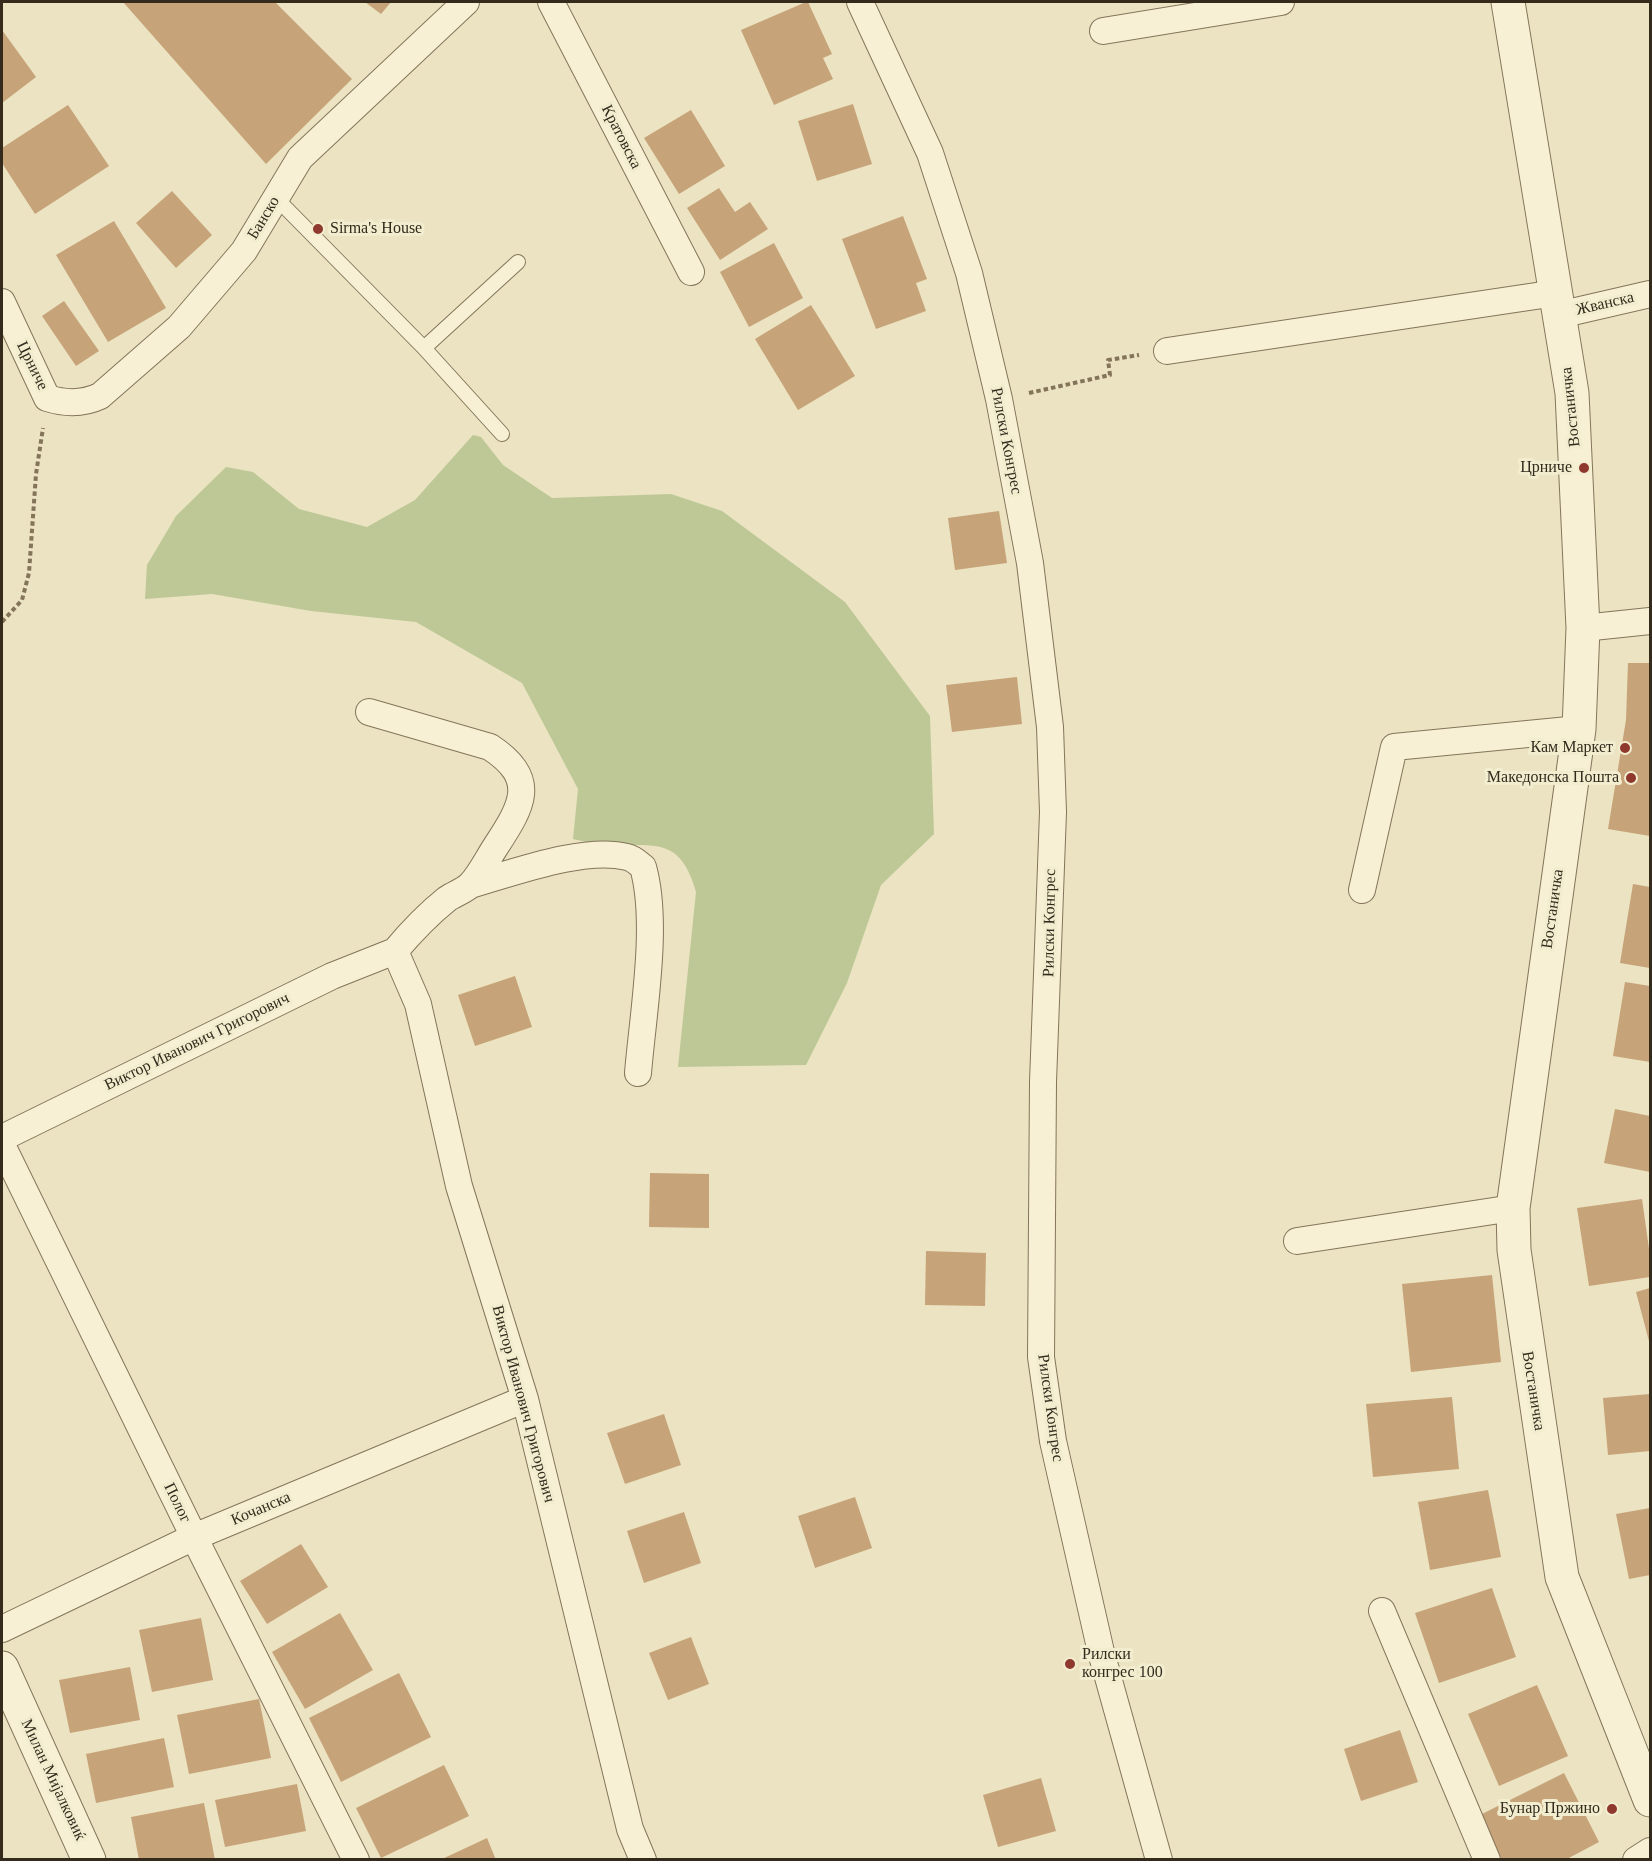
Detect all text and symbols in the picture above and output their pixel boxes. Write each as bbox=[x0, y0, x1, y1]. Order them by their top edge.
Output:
street label: Кратовска bbox=[597, 102, 645, 172]
street label: Банско bbox=[244, 193, 284, 243]
place label: Sirma's House bbox=[330, 219, 422, 239]
marker: Sirma's House bbox=[311, 222, 325, 236]
street label: Жванска bbox=[1574, 288, 1636, 320]
street label: Црниче bbox=[12, 339, 52, 393]
street label: Востаничка bbox=[1557, 366, 1585, 448]
street label: Рилски Конгрес bbox=[986, 386, 1026, 496]
place label: Црниче bbox=[1520, 458, 1572, 478]
marker: Црниче bbox=[1577, 461, 1591, 475]
place label: Кам Маркет bbox=[1531, 738, 1613, 758]
marker: Кам Маркет bbox=[1618, 741, 1632, 755]
place label: Македонска Пошта bbox=[1487, 768, 1619, 788]
marker: Македонска Пошта bbox=[1624, 771, 1638, 785]
street label: Востаничка bbox=[1538, 868, 1568, 950]
street label: Рилски Конгрес bbox=[1039, 869, 1061, 977]
street label: Виктор Иванович Григорович bbox=[101, 989, 293, 1095]
street label: Виктор Иванович Григорович bbox=[487, 1303, 559, 1505]
street label: Востаничка bbox=[1517, 1350, 1549, 1432]
street label: Рилски Конгрес bbox=[1033, 1353, 1067, 1463]
street label: Полог bbox=[159, 1480, 195, 1526]
street label: Кочанска bbox=[228, 1488, 294, 1530]
place label: Рилски конгрес 100 bbox=[1082, 1645, 1163, 1683]
marker: Рилски конгрес 100 bbox=[1063, 1657, 1077, 1671]
street label: Милан Мијалковиќ bbox=[16, 1716, 90, 1844]
place label: Бунар Пржино bbox=[1500, 1799, 1600, 1819]
marker: Бунар Пржино bbox=[1605, 1802, 1619, 1816]

